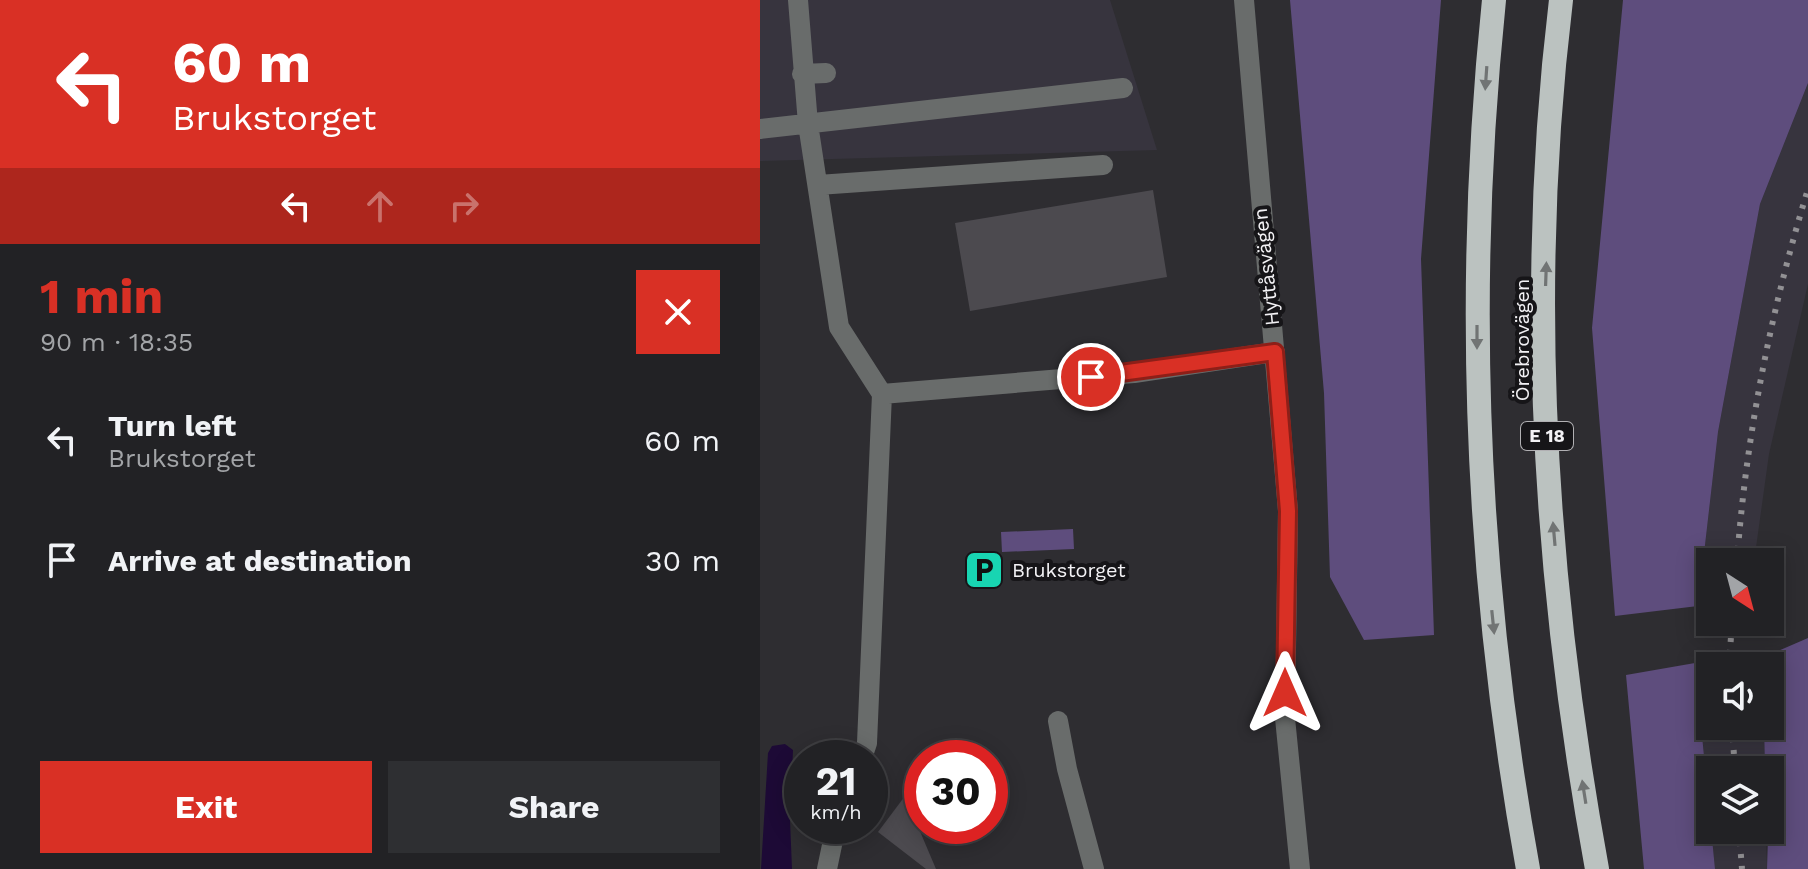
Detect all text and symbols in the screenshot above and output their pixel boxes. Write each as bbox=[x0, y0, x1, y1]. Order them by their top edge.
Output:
text: 60 m bbox=[172, 30, 311, 96]
icon: left bbox=[40, 32, 144, 136]
one-way arrow bbox=[1479, 66, 1492, 91]
text: Brukstorget bbox=[172, 97, 376, 139]
icon: left bbox=[274, 184, 318, 228]
icon: ahead bbox=[358, 184, 402, 228]
icon: right bbox=[442, 184, 486, 228]
street label: Hyttåsvägen bbox=[1248, 207, 1284, 327]
one-way arrow bbox=[1539, 261, 1552, 286]
text: 1 min bbox=[40, 268, 163, 325]
button: close bbox=[636, 270, 720, 354]
street label: Örebrovägen bbox=[1510, 279, 1534, 401]
one-way arrow bbox=[1471, 325, 1483, 350]
text: 90 m · 18:35 bbox=[40, 327, 193, 357]
pin bbox=[1057, 343, 1125, 411]
icon: arrive bbox=[1069, 355, 1113, 399]
text: Turn left bbox=[108, 408, 236, 443]
icon: left bbox=[40, 418, 84, 462]
road number: E 18 bbox=[1521, 422, 1573, 450]
text: 60 m bbox=[644, 423, 720, 458]
text: Brukstorget bbox=[108, 443, 256, 473]
one-way arrow bbox=[1547, 521, 1560, 546]
icon: arrive bbox=[40, 538, 84, 582]
text: Arrive at destination bbox=[108, 543, 412, 578]
text: 30 m bbox=[645, 543, 720, 578]
north arrow bbox=[1696, 548, 1784, 636]
map controls bbox=[1696, 548, 1784, 844]
parking icon: Brukstorget bbox=[963, 549, 1005, 591]
place label: Brukstorget bbox=[1012, 558, 1126, 582]
one-way arrow bbox=[1486, 610, 1499, 635]
position arrow bbox=[1243, 651, 1327, 735]
button: sound bbox=[1696, 652, 1784, 740]
speed limit sign: 30 bbox=[904, 740, 1008, 844]
button: layers bbox=[1696, 756, 1784, 844]
text: 21 bbox=[815, 758, 857, 805]
button: Exit bbox=[40, 761, 372, 853]
button: Share bbox=[388, 761, 720, 853]
one-way arrow bbox=[1577, 779, 1590, 804]
text: km/h bbox=[810, 800, 862, 824]

